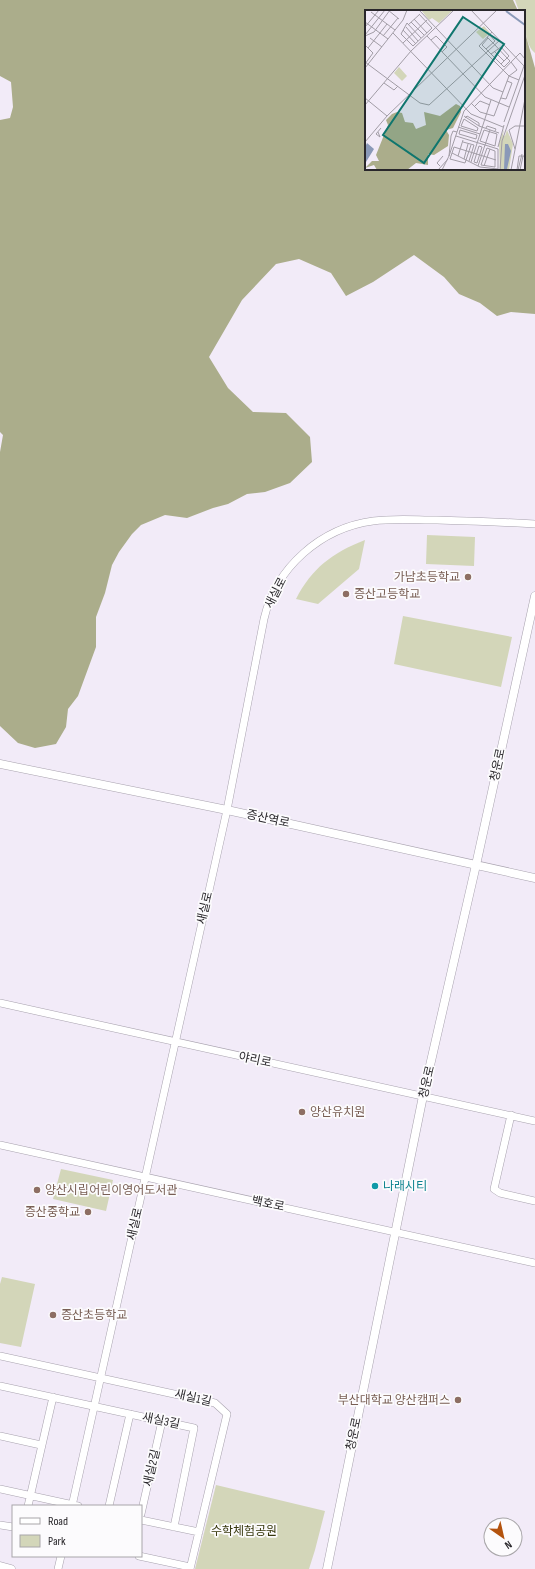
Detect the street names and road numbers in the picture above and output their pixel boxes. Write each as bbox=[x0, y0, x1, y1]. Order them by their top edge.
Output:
street label: 새실로 bbox=[262, 575, 290, 611]
street label: 청운로 bbox=[487, 747, 509, 783]
street label: 증산역로 bbox=[245, 807, 291, 831]
street label: 새실로 bbox=[194, 890, 216, 926]
street label: 야리로 bbox=[237, 1049, 273, 1071]
street label: 청운로 bbox=[416, 1064, 438, 1100]
street label: 백호로 bbox=[250, 1193, 286, 1215]
street label: 새실로 bbox=[124, 1206, 146, 1242]
street label: 새실1길 bbox=[173, 1386, 213, 1410]
street label: 새실3길 bbox=[141, 1410, 181, 1432]
street label: 청운로 bbox=[343, 1416, 365, 1452]
street label: 새실2길 bbox=[140, 1448, 164, 1488]

